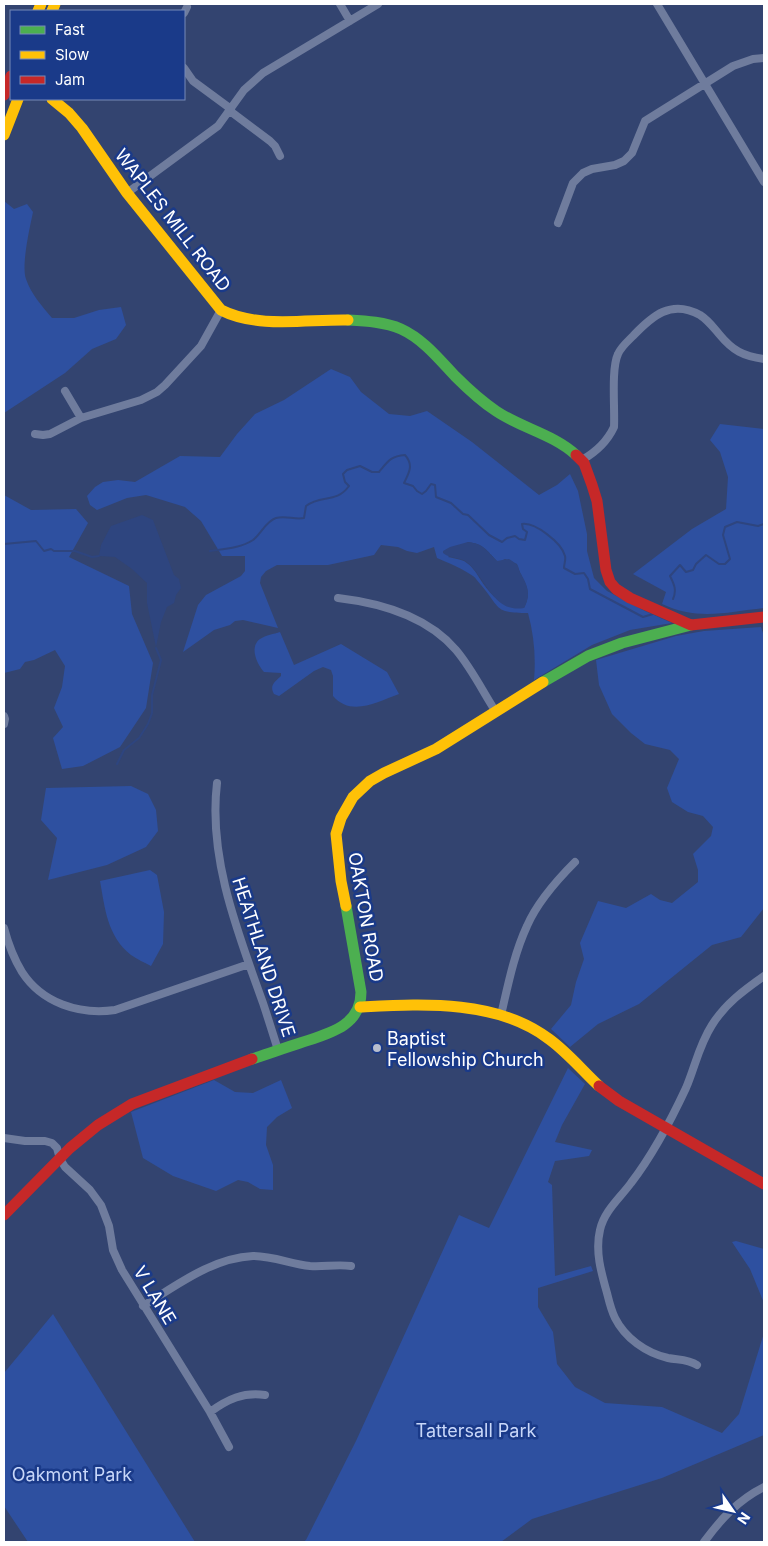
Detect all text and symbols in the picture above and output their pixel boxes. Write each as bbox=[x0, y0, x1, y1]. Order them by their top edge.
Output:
legend bbox=[10, 10, 185, 100]
text: Fast bbox=[55, 20, 85, 39]
text: Slow bbox=[55, 45, 89, 64]
text: Jam bbox=[55, 70, 85, 89]
street label: WAPLES MILL ROAD bbox=[111, 145, 235, 295]
street label: OAKTON ROAD bbox=[344, 851, 388, 983]
street label: HEATHLAND DRIVE bbox=[228, 874, 300, 1040]
place label: Baptist Fellowship Church bbox=[387, 1028, 544, 1070]
marker: Baptist Fellowship Church bbox=[371, 1042, 383, 1054]
street label: V LANE bbox=[129, 1262, 181, 1328]
park label: Tattersall Park bbox=[416, 1420, 537, 1441]
park label: Oakmont Park bbox=[12, 1464, 132, 1485]
north arrow bbox=[708, 1486, 758, 1536]
text: N bbox=[734, 1509, 754, 1528]

